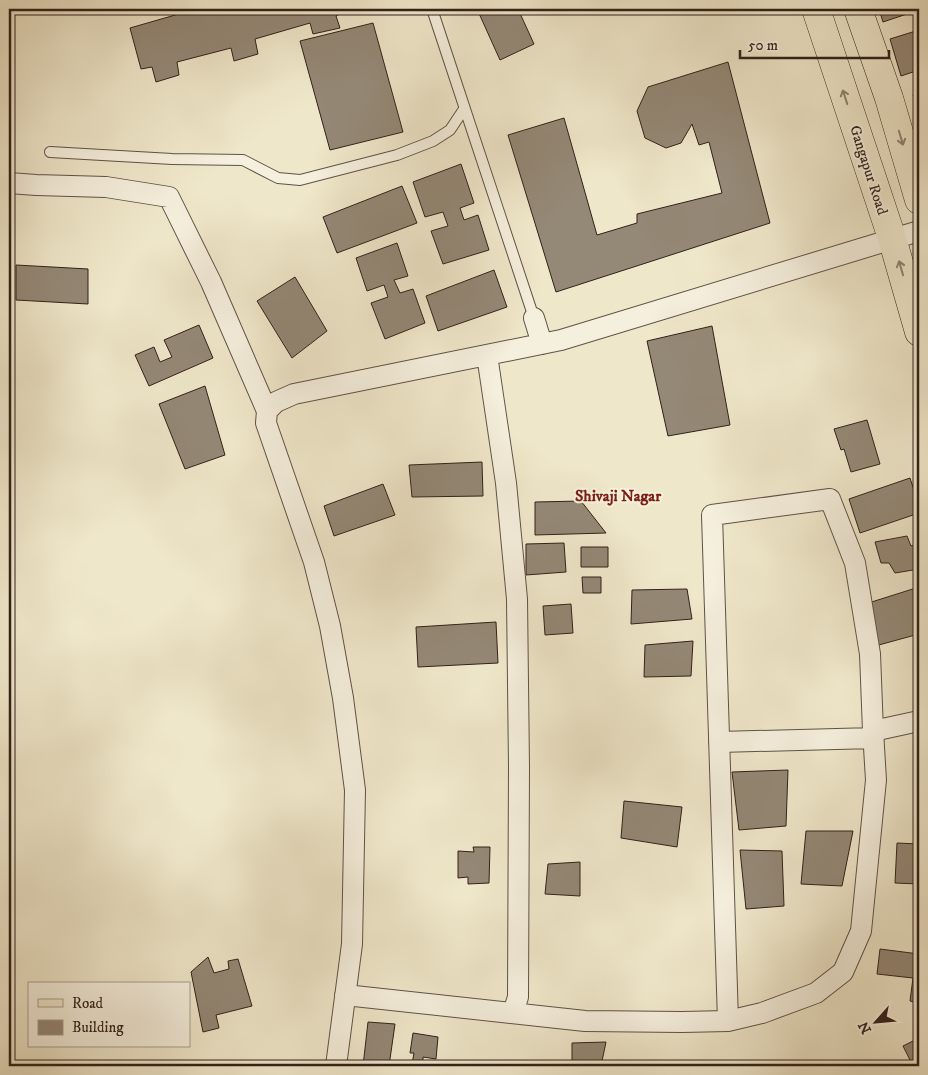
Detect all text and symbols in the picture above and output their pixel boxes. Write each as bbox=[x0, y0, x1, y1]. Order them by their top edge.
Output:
scale bar bbox=[740, 28, 889, 60]
text: 50 m bbox=[748, 36, 778, 55]
one-way arrow bbox=[840, 90, 849, 105]
street label: Gangapur Road bbox=[845, 123, 892, 218]
one-way arrow bbox=[896, 130, 906, 146]
one-way arrow bbox=[895, 260, 905, 276]
district label: Shivaji Nagar bbox=[575, 486, 662, 506]
legend bbox=[28, 982, 190, 1048]
text: Road bbox=[72, 994, 104, 1013]
north arrow bbox=[850, 998, 900, 1048]
text: Building bbox=[72, 1018, 124, 1037]
text: N bbox=[854, 1018, 876, 1037]

